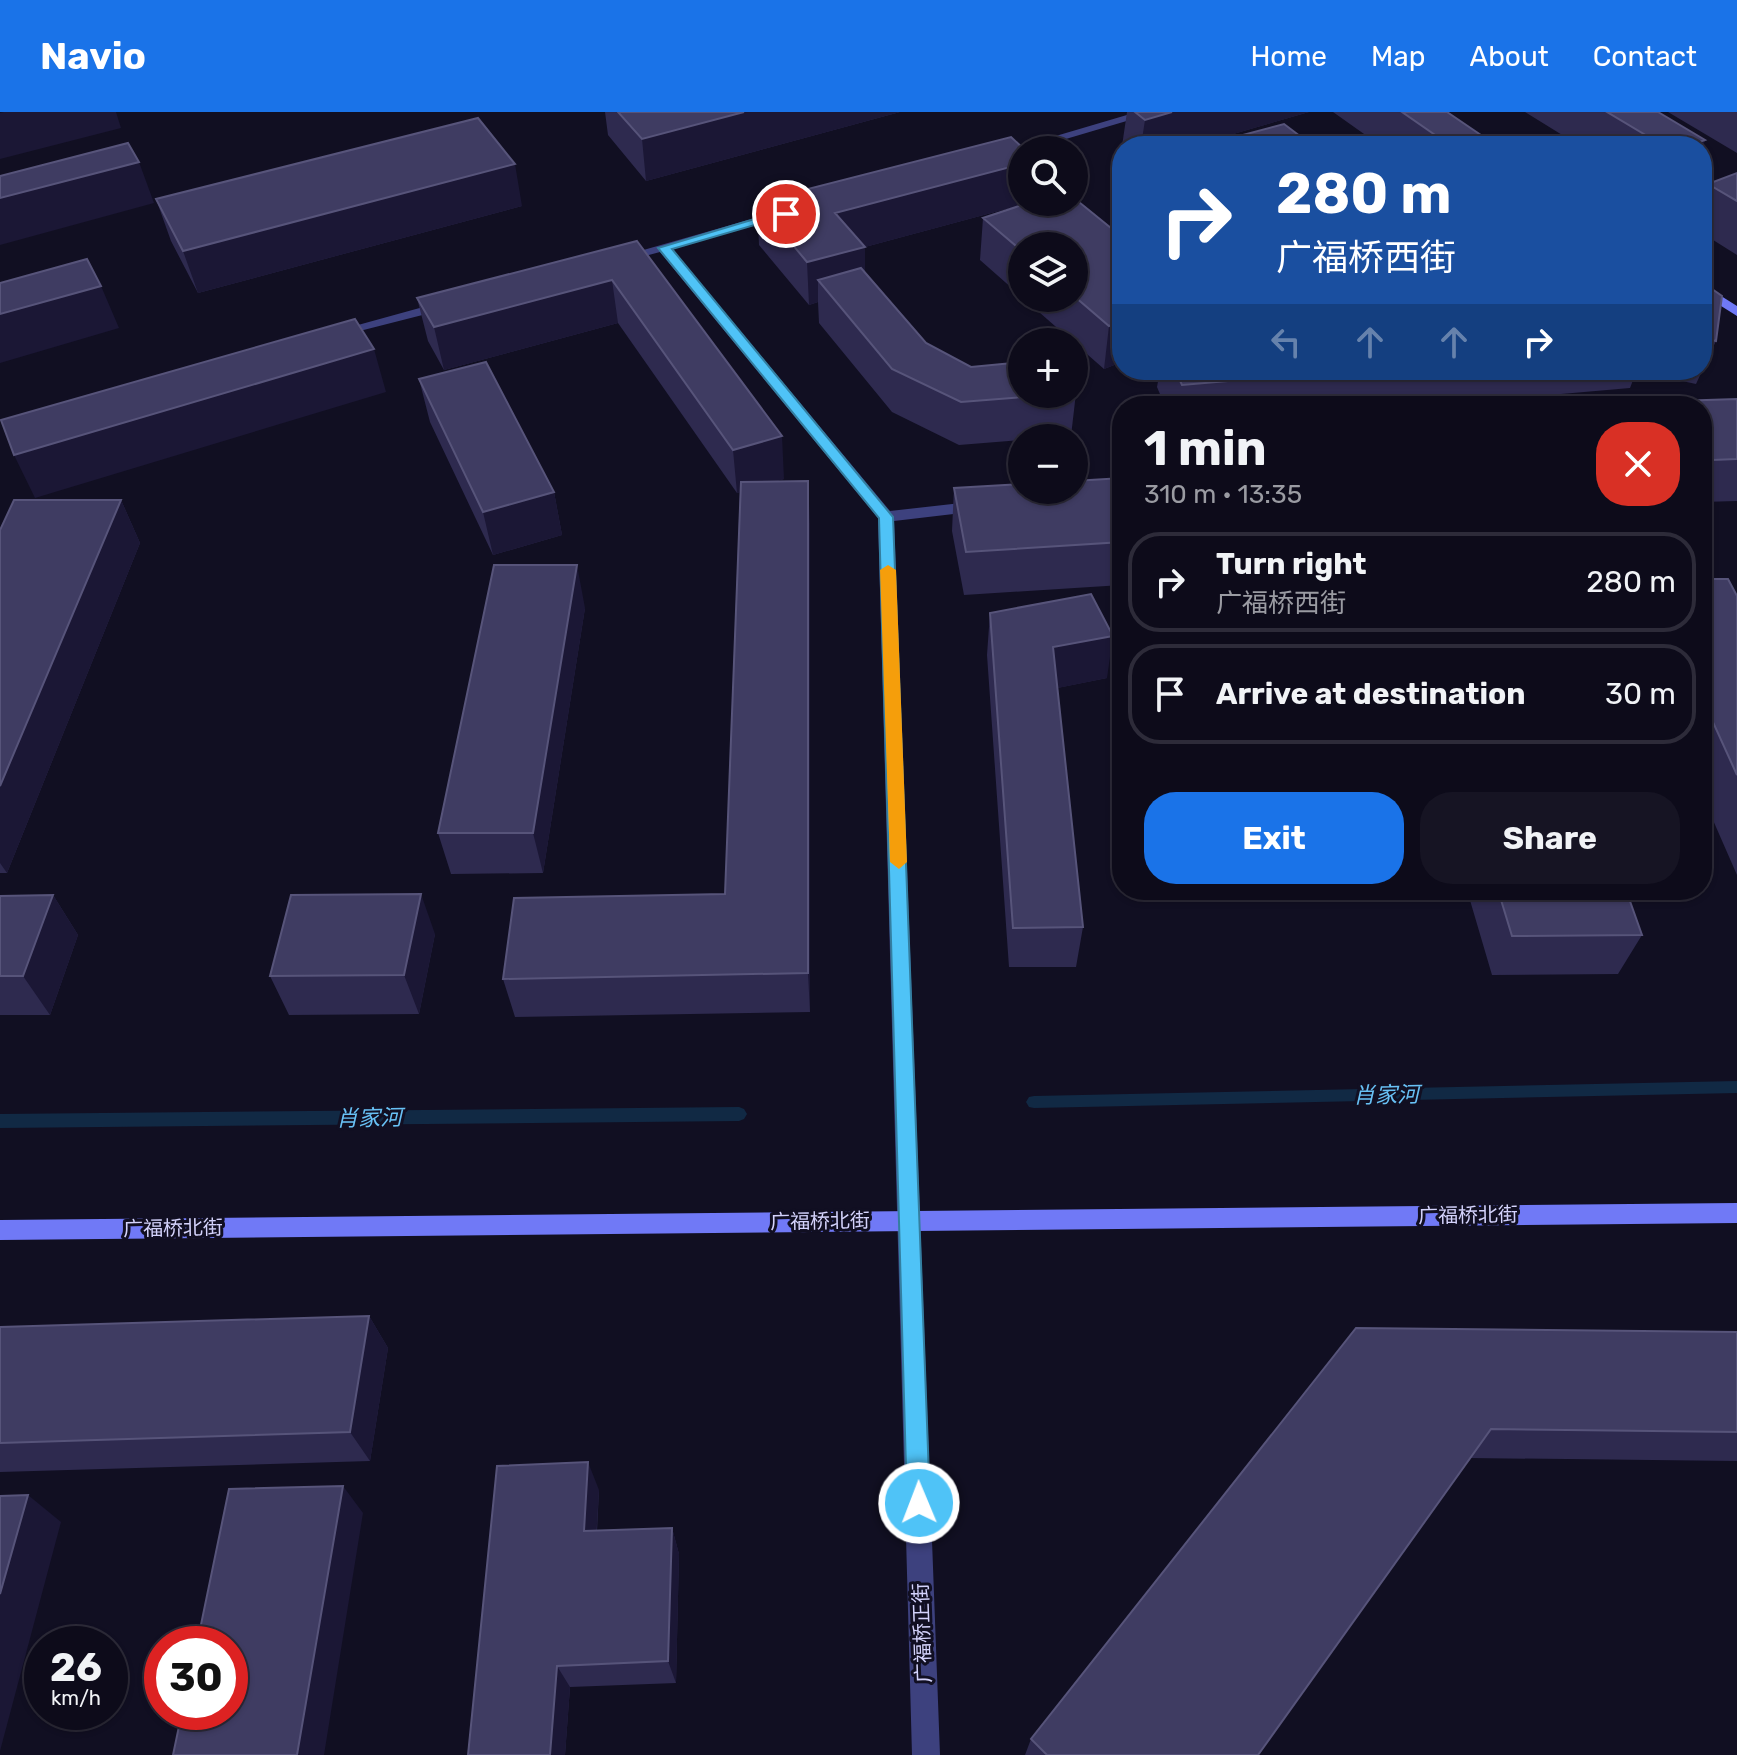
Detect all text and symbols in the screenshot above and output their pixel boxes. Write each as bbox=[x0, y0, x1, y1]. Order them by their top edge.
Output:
text: Navio bbox=[40, 33, 146, 79]
text: Home bbox=[1250, 40, 1327, 73]
text: Map bbox=[1371, 40, 1425, 73]
text: About bbox=[1469, 40, 1549, 73]
text: Contact bbox=[1593, 40, 1697, 73]
map controls bbox=[1008, 136, 1088, 504]
button: search bbox=[1008, 136, 1088, 216]
text: 280 m bbox=[1276, 161, 1452, 227]
icon: right bbox=[1144, 168, 1248, 272]
pin bbox=[752, 180, 820, 248]
icon: arrive bbox=[764, 192, 808, 236]
button: layers bbox=[1008, 232, 1088, 312]
text: 广福桥西街 bbox=[1276, 236, 1456, 279]
icon: left bbox=[1264, 320, 1308, 364]
icon: ahead bbox=[1348, 320, 1392, 364]
icon: ahead bbox=[1432, 320, 1476, 364]
icon: right bbox=[1516, 320, 1560, 364]
button: + bbox=[1008, 328, 1088, 408]
text: 1 min bbox=[1144, 420, 1267, 477]
button: close bbox=[1596, 422, 1680, 506]
button: − bbox=[1008, 424, 1088, 504]
text: 310 m · 13:35 bbox=[1144, 479, 1302, 510]
text: Turn right bbox=[1216, 546, 1367, 582]
icon: right bbox=[1148, 560, 1192, 604]
text: 280 m bbox=[1586, 564, 1676, 600]
text: 广福桥西街 bbox=[1216, 588, 1346, 619]
icon: arrive bbox=[1148, 672, 1192, 716]
text: Arrive at destination bbox=[1216, 676, 1526, 712]
text: 30 m bbox=[1605, 676, 1676, 712]
button: Exit bbox=[1144, 792, 1404, 884]
button: Share bbox=[1420, 792, 1680, 884]
water label: 肖家河 bbox=[1353, 1081, 1423, 1109]
water label: 肖家河 bbox=[336, 1104, 406, 1132]
street label: 广福桥北街 bbox=[1418, 1202, 1518, 1228]
street label: 广福桥北街 bbox=[770, 1208, 870, 1234]
street label: 广福桥北街 bbox=[123, 1215, 223, 1241]
position arrow bbox=[877, 1461, 961, 1545]
street label: 广福桥正街 bbox=[908, 1583, 936, 1683]
speed limit sign: 30 bbox=[144, 1626, 248, 1730]
text: 26 bbox=[50, 1644, 102, 1691]
text: km/h bbox=[51, 1686, 101, 1710]

